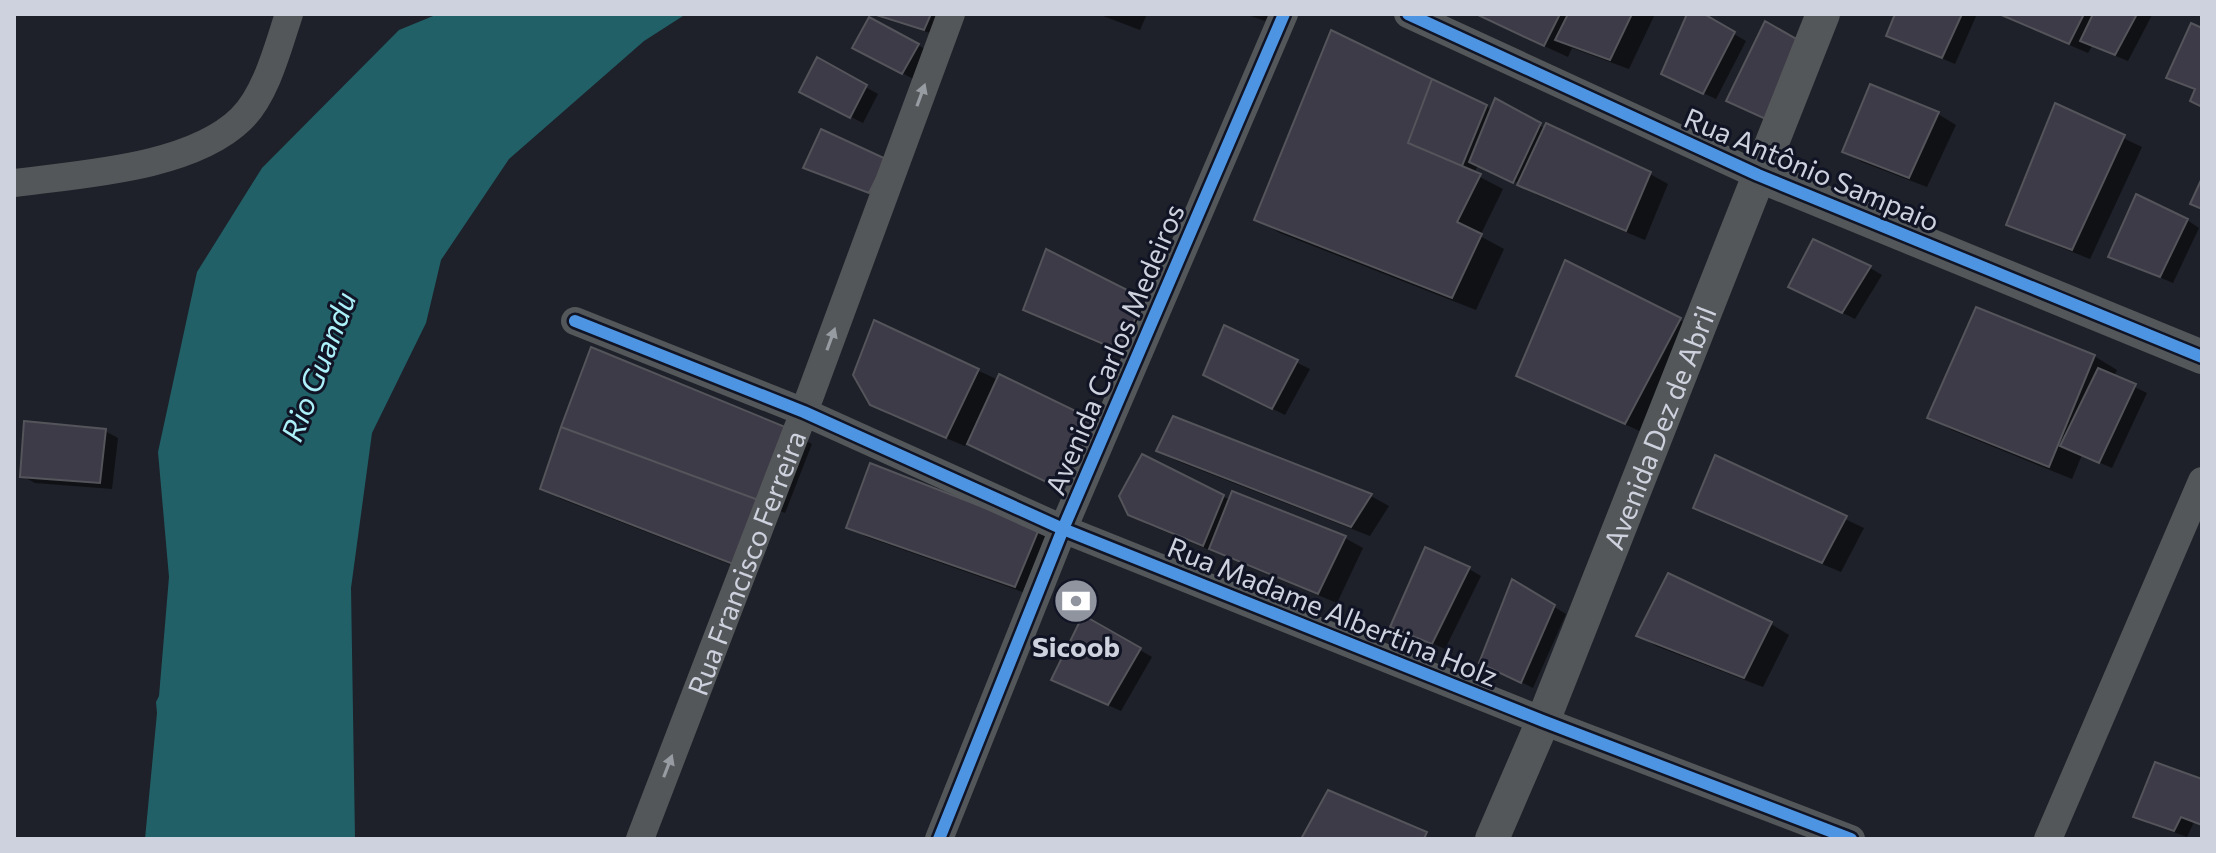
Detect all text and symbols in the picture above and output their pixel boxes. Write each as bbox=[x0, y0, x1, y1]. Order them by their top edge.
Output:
one-way arrow bbox=[915, 83, 927, 107]
street label: Rua Antônio Sampaio bbox=[1679, 100, 1945, 238]
street label: Avenida Carlos Medeiros bbox=[1037, 199, 1191, 499]
water label: Rio Guandu bbox=[272, 286, 363, 446]
street label: Avenida Dez de Abril bbox=[1596, 301, 1723, 554]
one-way arrow bbox=[825, 327, 837, 351]
street label: Rua Francisco Ferreira bbox=[680, 425, 812, 700]
street label: Rua Madame Albertina Holz bbox=[1163, 529, 1503, 693]
bank icon: Sicoob bbox=[1052, 577, 1100, 625]
place label: Sicoob bbox=[1032, 629, 1120, 663]
one-way arrow bbox=[662, 754, 675, 778]

